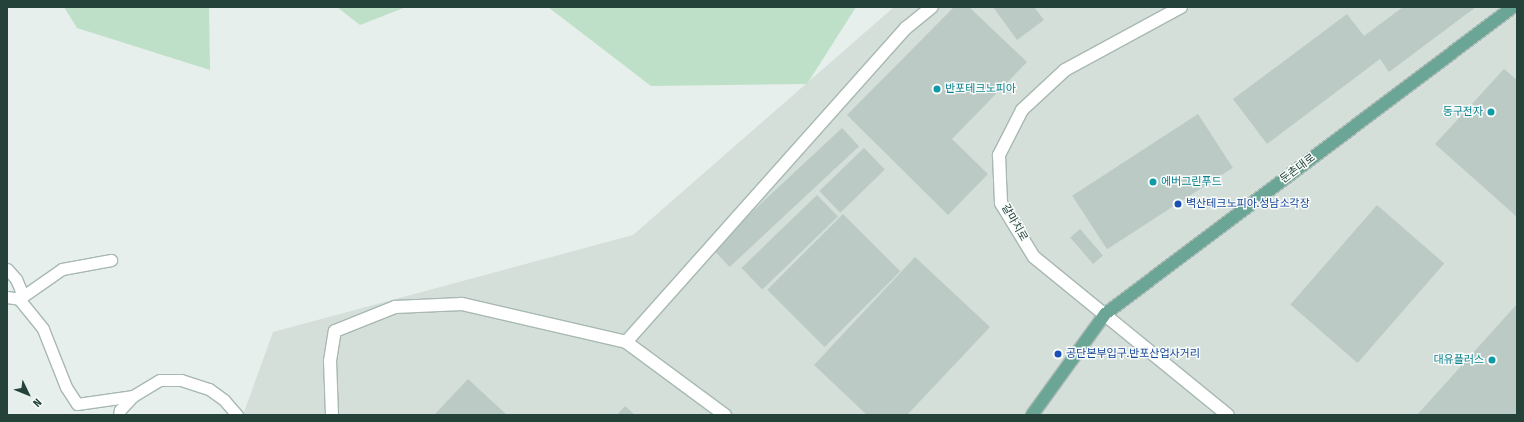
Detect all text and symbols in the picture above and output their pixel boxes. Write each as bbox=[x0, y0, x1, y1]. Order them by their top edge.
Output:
place label: 반포테크노피아 bbox=[945, 82, 1016, 96]
marker: 반포테크노피아 bbox=[932, 84, 942, 94]
place label: 동구전자 bbox=[1443, 105, 1483, 119]
marker: 동구전자 bbox=[1486, 107, 1496, 117]
street label: 둔촌대로 bbox=[1278, 152, 1318, 186]
place label: 에버그린푸드 bbox=[1161, 175, 1222, 189]
marker: 에버그린푸드 bbox=[1148, 177, 1158, 187]
place label: 벽산테크노피아.성남소각장 bbox=[1186, 197, 1310, 211]
marker: 벽산테크노피아.성남소각장 bbox=[1173, 199, 1183, 209]
street label: 갈마치로 bbox=[998, 202, 1030, 244]
place label: 공단본부입구.반포산업사거리 bbox=[1066, 347, 1200, 361]
marker: 공단본부입구.반포산업사거리 bbox=[1053, 349, 1063, 359]
place label: 대유플러스 bbox=[1433, 353, 1484, 367]
marker: 대유플러스 bbox=[1487, 355, 1497, 365]
north arrow bbox=[8, 374, 48, 414]
text: N bbox=[30, 396, 44, 409]

